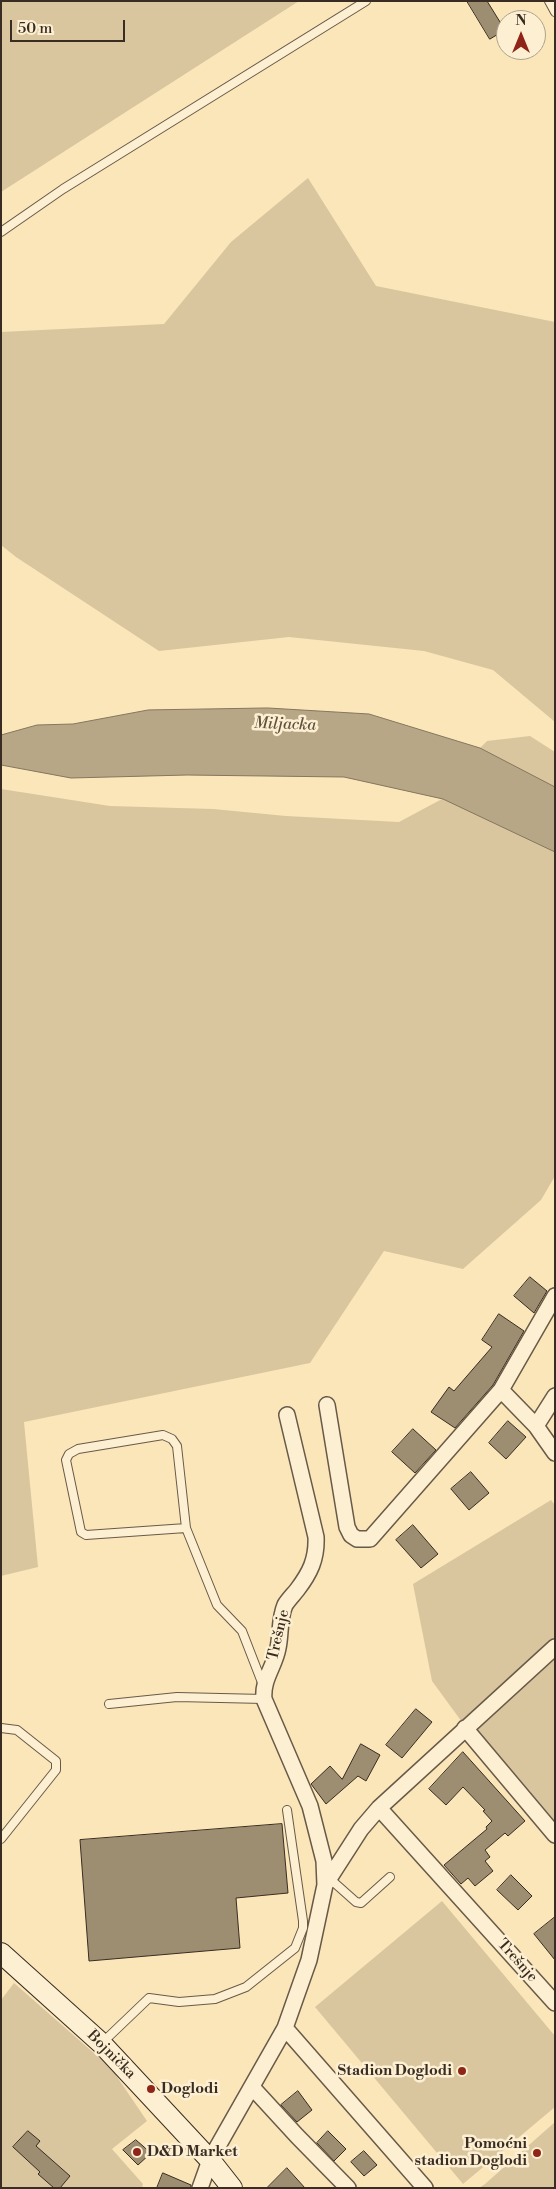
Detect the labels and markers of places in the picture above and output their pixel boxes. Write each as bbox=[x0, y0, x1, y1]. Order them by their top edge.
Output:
place label: Stadion Doglodi bbox=[337, 2062, 452, 2080]
marker: Stadion Doglodi bbox=[456, 2065, 468, 2077]
place label: Doglodi bbox=[161, 2080, 218, 2098]
marker: Doglodi bbox=[145, 2083, 157, 2095]
place label: Pomoćni stadion Doglodi bbox=[415, 2135, 527, 2170]
place label: D&D Market bbox=[147, 2143, 238, 2161]
marker: D&D Market bbox=[131, 2146, 143, 2158]
marker: Pomoćni stadion Doglodi bbox=[531, 2147, 543, 2159]

